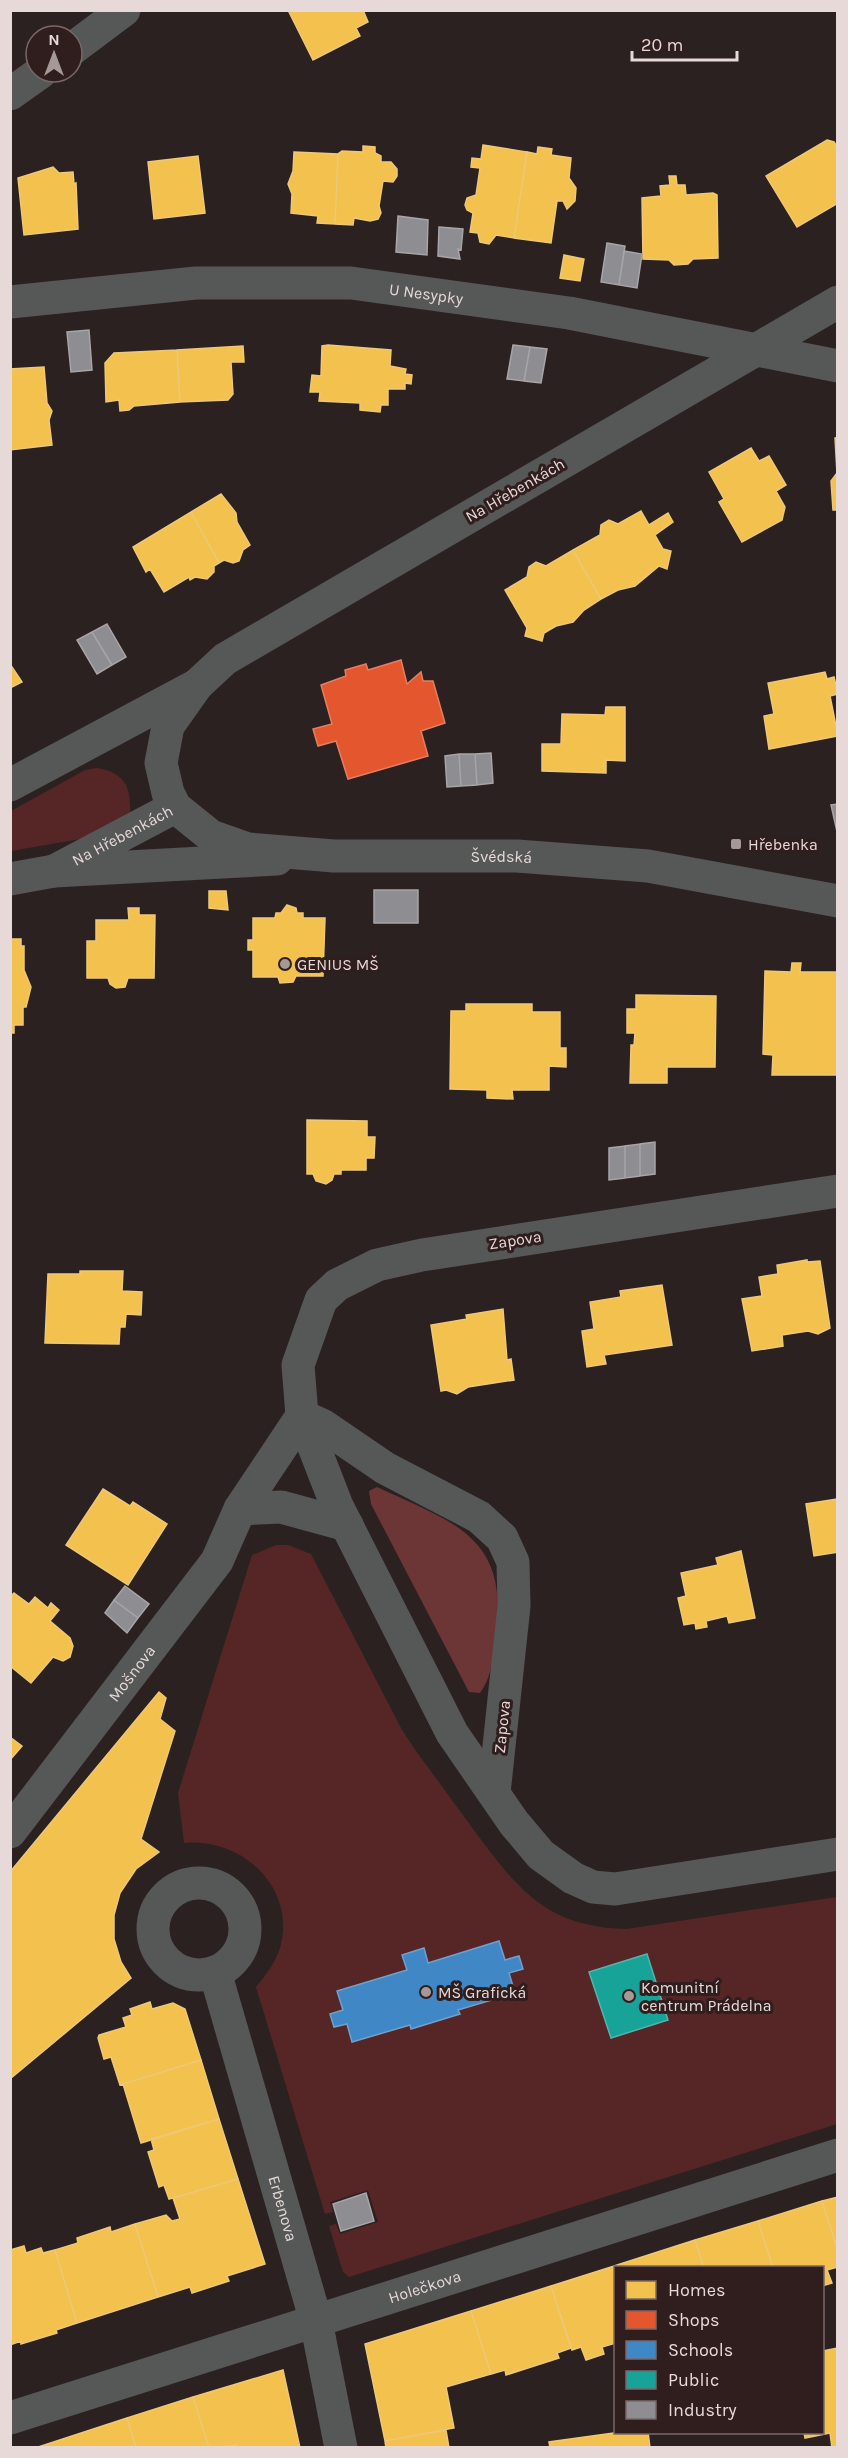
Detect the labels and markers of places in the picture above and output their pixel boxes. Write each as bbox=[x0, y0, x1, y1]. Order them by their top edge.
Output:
place label: Hřebenka bbox=[748, 835, 818, 854]
marker: Hřebenka bbox=[729, 837, 743, 851]
place label: GENIUS MŠ bbox=[297, 955, 379, 974]
marker: GENIUS MŠ bbox=[278, 957, 292, 971]
place label: Komunitní centrum Prádelna bbox=[641, 1978, 771, 2015]
place label: MŠ Grafická bbox=[438, 1983, 526, 2002]
marker: MŠ Grafická bbox=[419, 1985, 433, 1999]
marker: Komunitní centrum Prádelna bbox=[622, 1989, 636, 2003]

